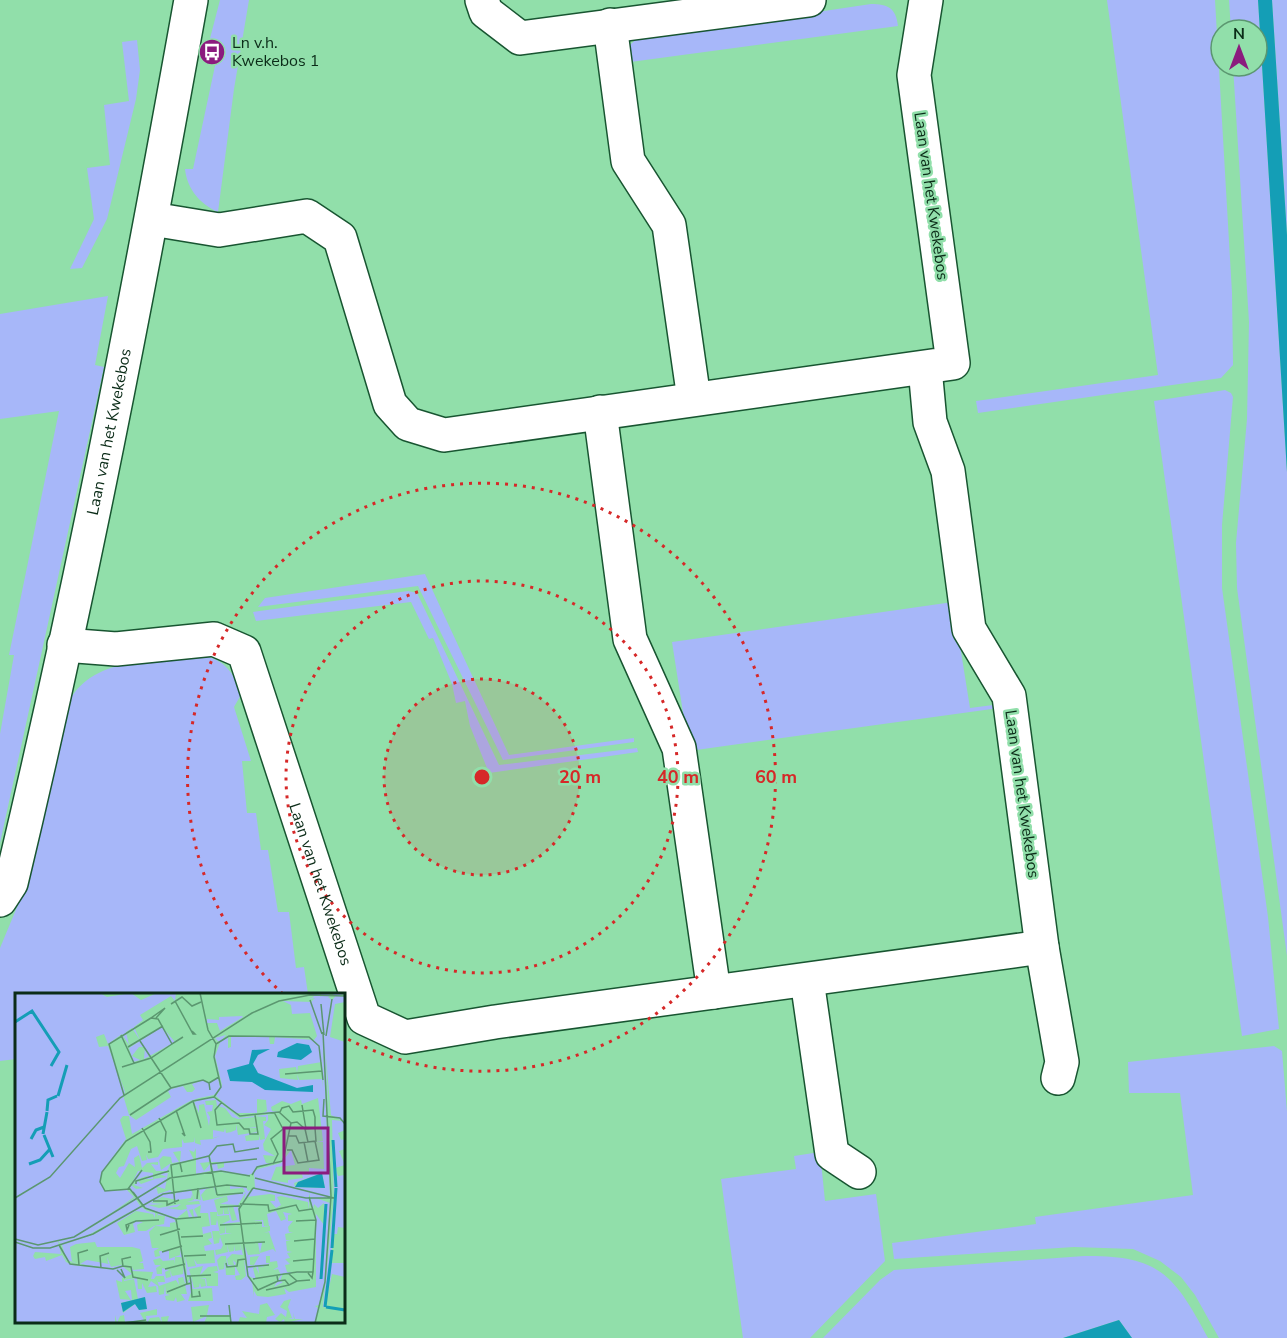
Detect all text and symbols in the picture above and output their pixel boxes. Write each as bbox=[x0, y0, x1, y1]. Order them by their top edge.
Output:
north arrow bbox=[1209, 18, 1269, 78]
text: N bbox=[1233, 23, 1245, 45]
place label: Ln v.h. Kwekebos 1 bbox=[232, 32, 319, 72]
bus stop icon: Ln v.h. Kwekebos 1 bbox=[197, 37, 227, 67]
street label: Laan van het Kwekebos bbox=[908, 111, 954, 281]
street label: Laan van het Kwekebos bbox=[82, 347, 137, 517]
street label: Laan van het Kwekebos bbox=[999, 709, 1045, 879]
text: 20 m bbox=[559, 765, 601, 789]
text: 40 m bbox=[657, 765, 699, 789]
text: 60 m bbox=[755, 765, 797, 789]
centre of rings bbox=[472, 767, 492, 787]
street label: Laan van het Kwekebos bbox=[283, 800, 357, 969]
inset map bbox=[15, 993, 345, 1323]

